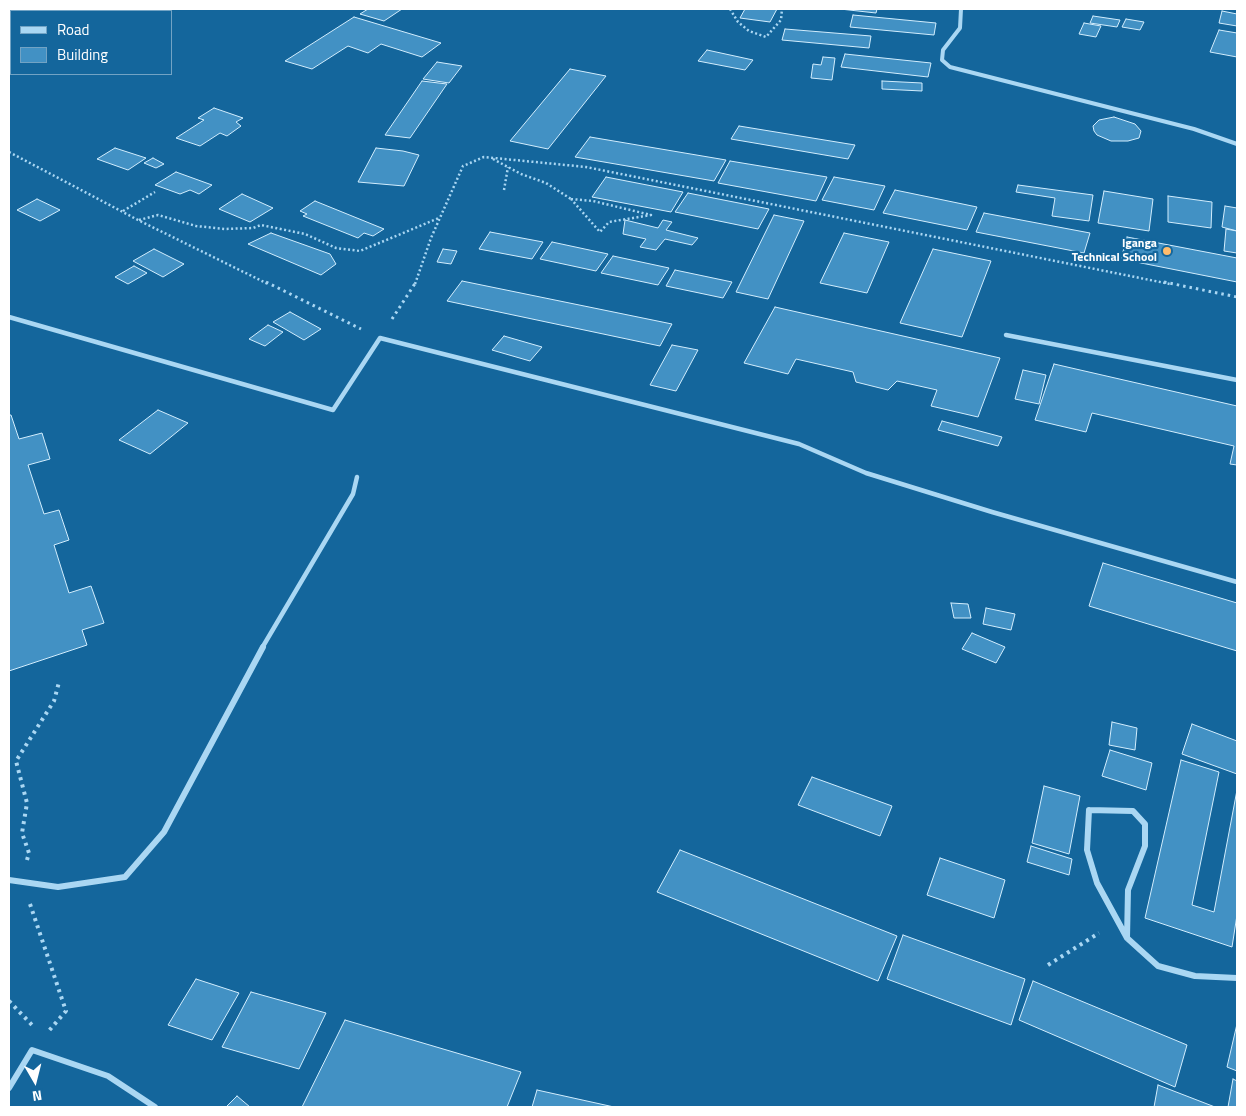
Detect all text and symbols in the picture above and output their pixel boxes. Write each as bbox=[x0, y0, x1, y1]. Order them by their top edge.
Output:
legend bbox=[10, 10, 172, 75]
text: Road bbox=[57, 18, 89, 41]
text: Building bbox=[57, 43, 108, 66]
place label: Iganga Technical School bbox=[1072, 237, 1157, 265]
marker: Iganga Technical School bbox=[1161, 245, 1173, 257]
north arrow bbox=[10, 1056, 60, 1106]
text: N bbox=[31, 1085, 43, 1107]

